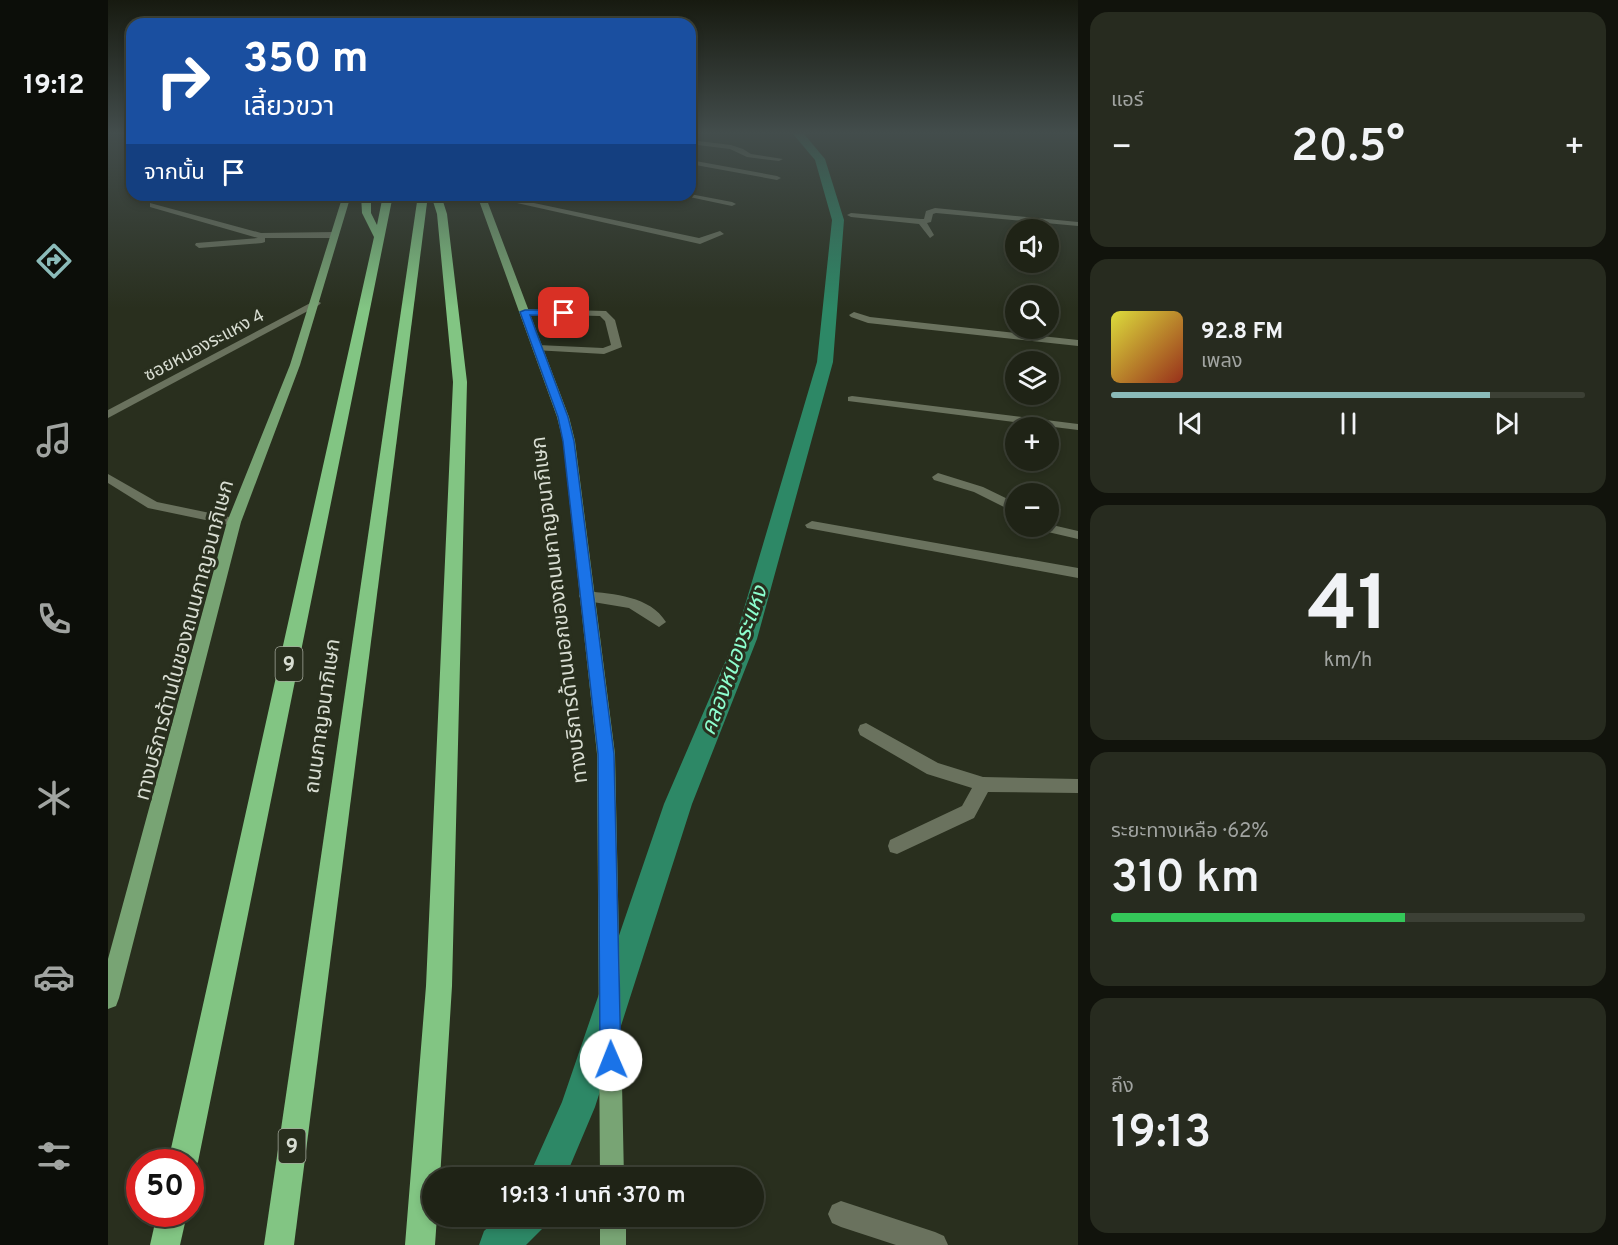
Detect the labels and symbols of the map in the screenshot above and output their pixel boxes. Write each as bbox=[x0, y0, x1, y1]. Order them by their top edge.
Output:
pin bbox=[538, 287, 589, 338]
street label: ซอยหนองระแหง 4 bbox=[140, 305, 269, 388]
street label: ทางบริการด้านนอกของถนนกาญจนาภิเษก bbox=[526, 435, 595, 785]
street label: ทางบริการด้านในของถนนกาญจนาภิเษก bbox=[130, 477, 241, 804]
water label: คลองหนองระแหง bbox=[696, 581, 775, 739]
street label: ถนนกาญจนาภิเษก bbox=[299, 637, 348, 795]
road number: 9 bbox=[276, 647, 303, 681]
position arrow bbox=[579, 1028, 643, 1092]
road number: 9 bbox=[278, 1129, 306, 1163]
speed limit sign: 50 bbox=[126, 1149, 204, 1227]

